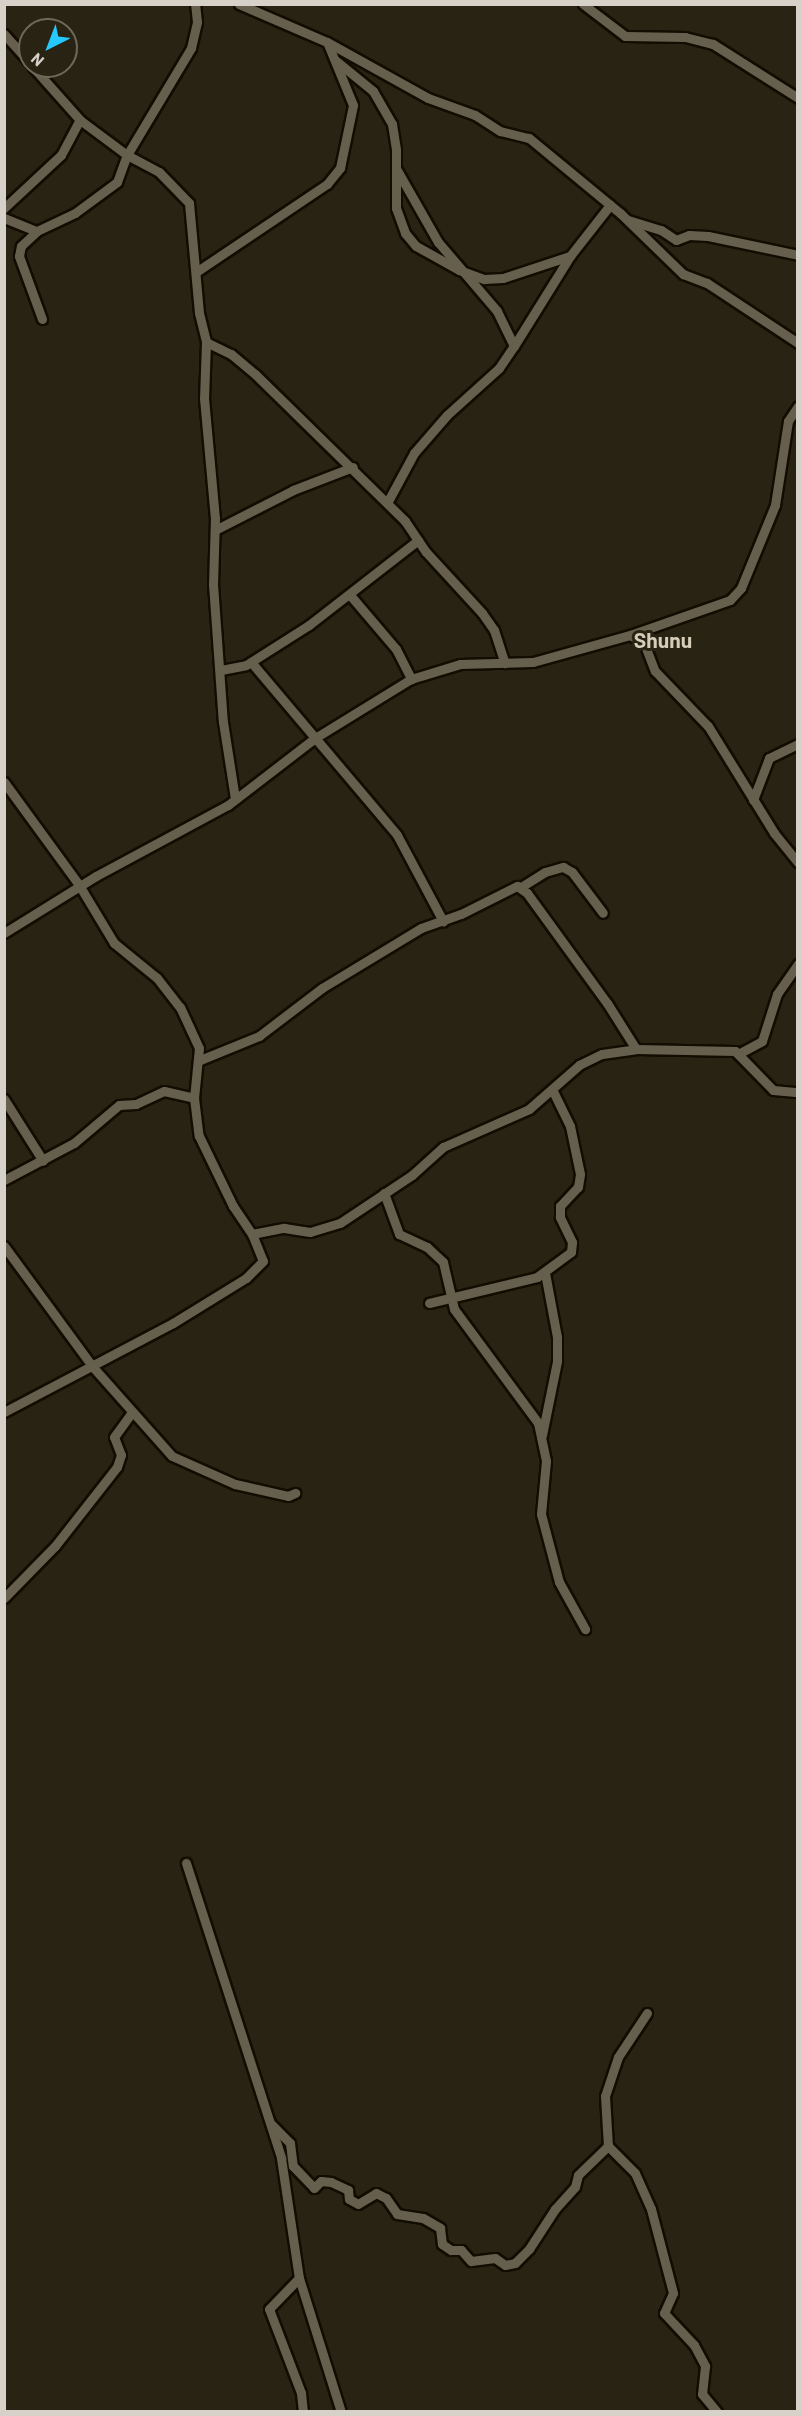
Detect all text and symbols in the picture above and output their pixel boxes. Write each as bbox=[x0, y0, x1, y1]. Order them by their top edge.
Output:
north arrow bbox=[18, 18, 78, 78]
text: N bbox=[27, 50, 47, 71]
district label: Shunu bbox=[634, 627, 692, 653]

